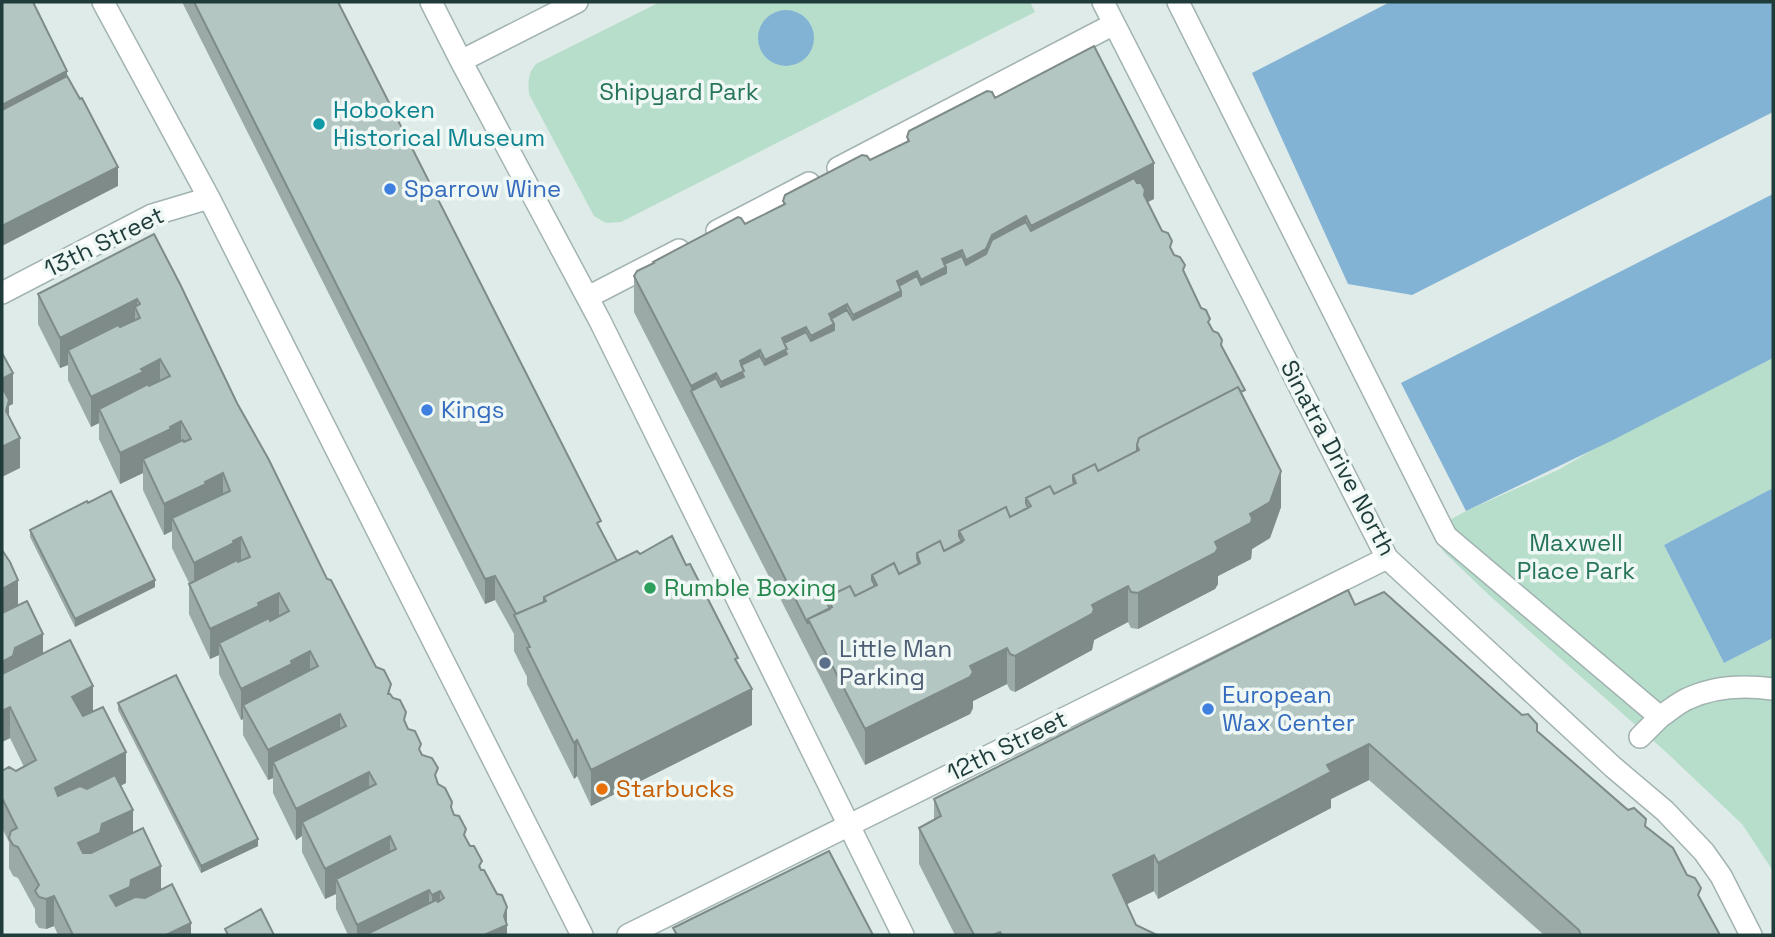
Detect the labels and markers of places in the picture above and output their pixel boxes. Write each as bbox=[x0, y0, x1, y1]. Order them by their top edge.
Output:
place label: Hoboken Historical Museum bbox=[333, 94, 545, 153]
marker: Hoboken Historical Museum bbox=[311, 116, 327, 132]
place label: Sparrow Wine bbox=[404, 173, 561, 204]
marker: Sparrow Wine bbox=[382, 181, 398, 197]
place label: Kings bbox=[441, 394, 504, 425]
marker: Kings bbox=[419, 402, 435, 418]
place label: Rumble Boxing bbox=[664, 572, 836, 603]
marker: Rumble Boxing bbox=[642, 580, 658, 596]
place label: Little Man Parking bbox=[839, 633, 952, 692]
marker: Little Man Parking bbox=[817, 655, 833, 671]
place label: European Wax Center bbox=[1222, 679, 1355, 738]
marker: European Wax Center bbox=[1200, 701, 1216, 717]
place label: Starbucks bbox=[616, 773, 734, 804]
marker: Starbucks bbox=[594, 781, 610, 797]

